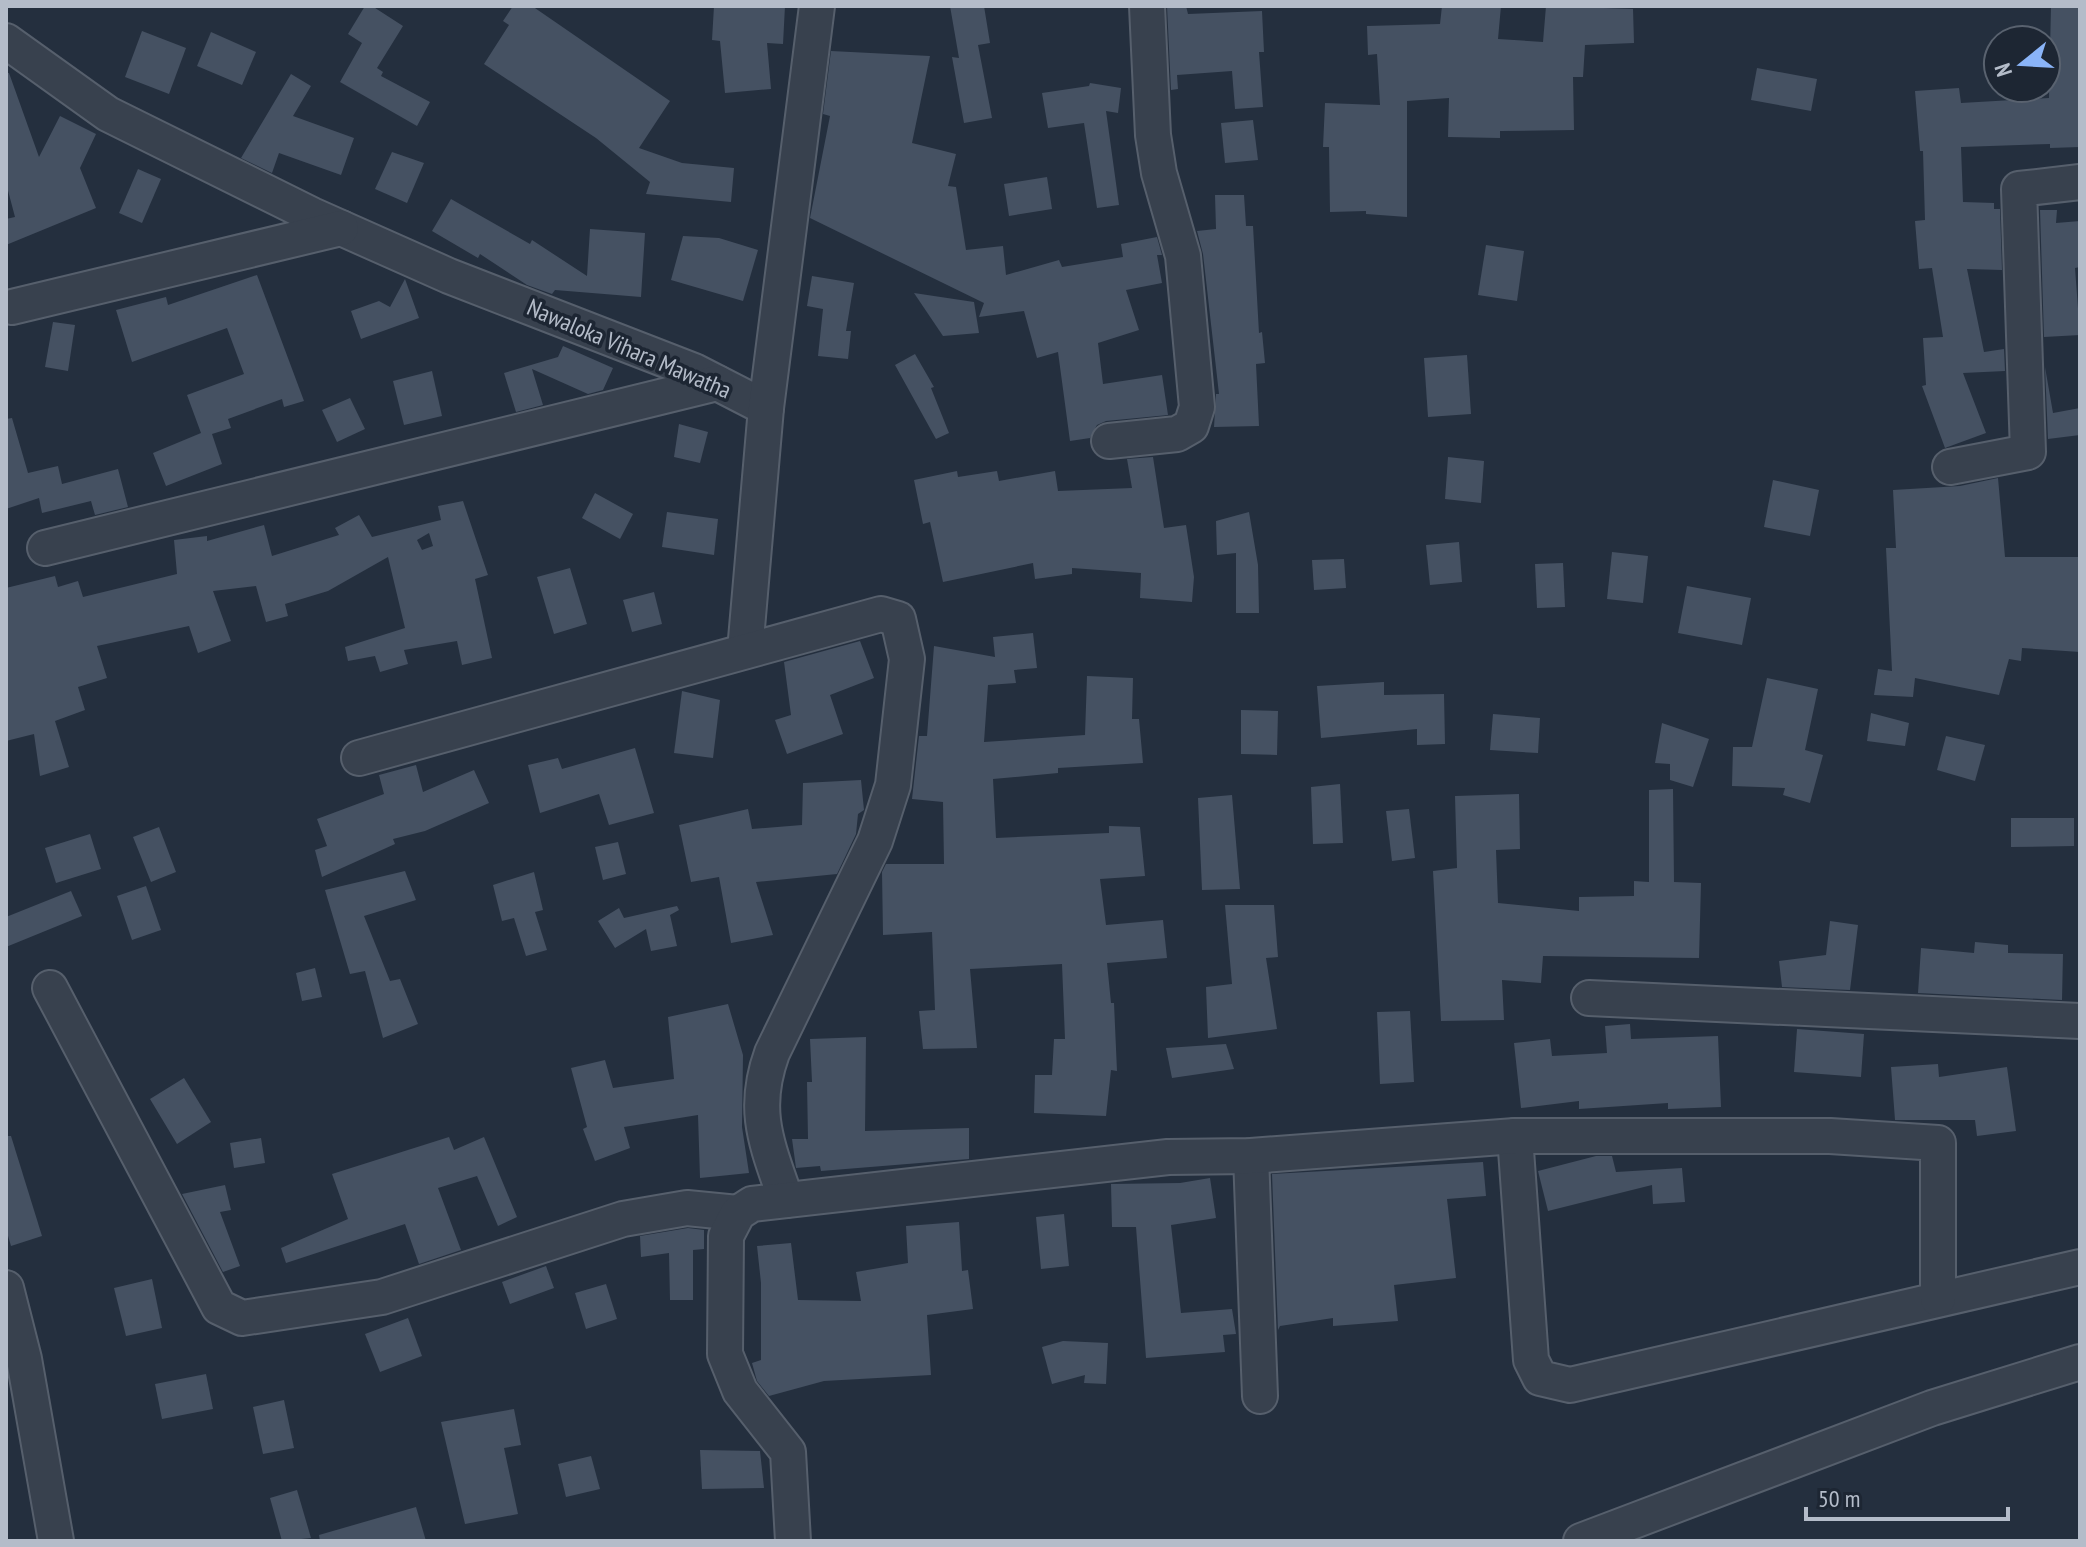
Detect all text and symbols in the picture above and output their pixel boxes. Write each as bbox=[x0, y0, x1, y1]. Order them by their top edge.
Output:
north arrow bbox=[1982, 24, 2062, 104]
text: N bbox=[1988, 60, 2018, 80]
street label: Nawaloka Vihara Mawatha bbox=[522, 292, 736, 406]
scale bar bbox=[1806, 1471, 2008, 1521]
text: 50 m bbox=[1818, 1483, 1860, 1514]

